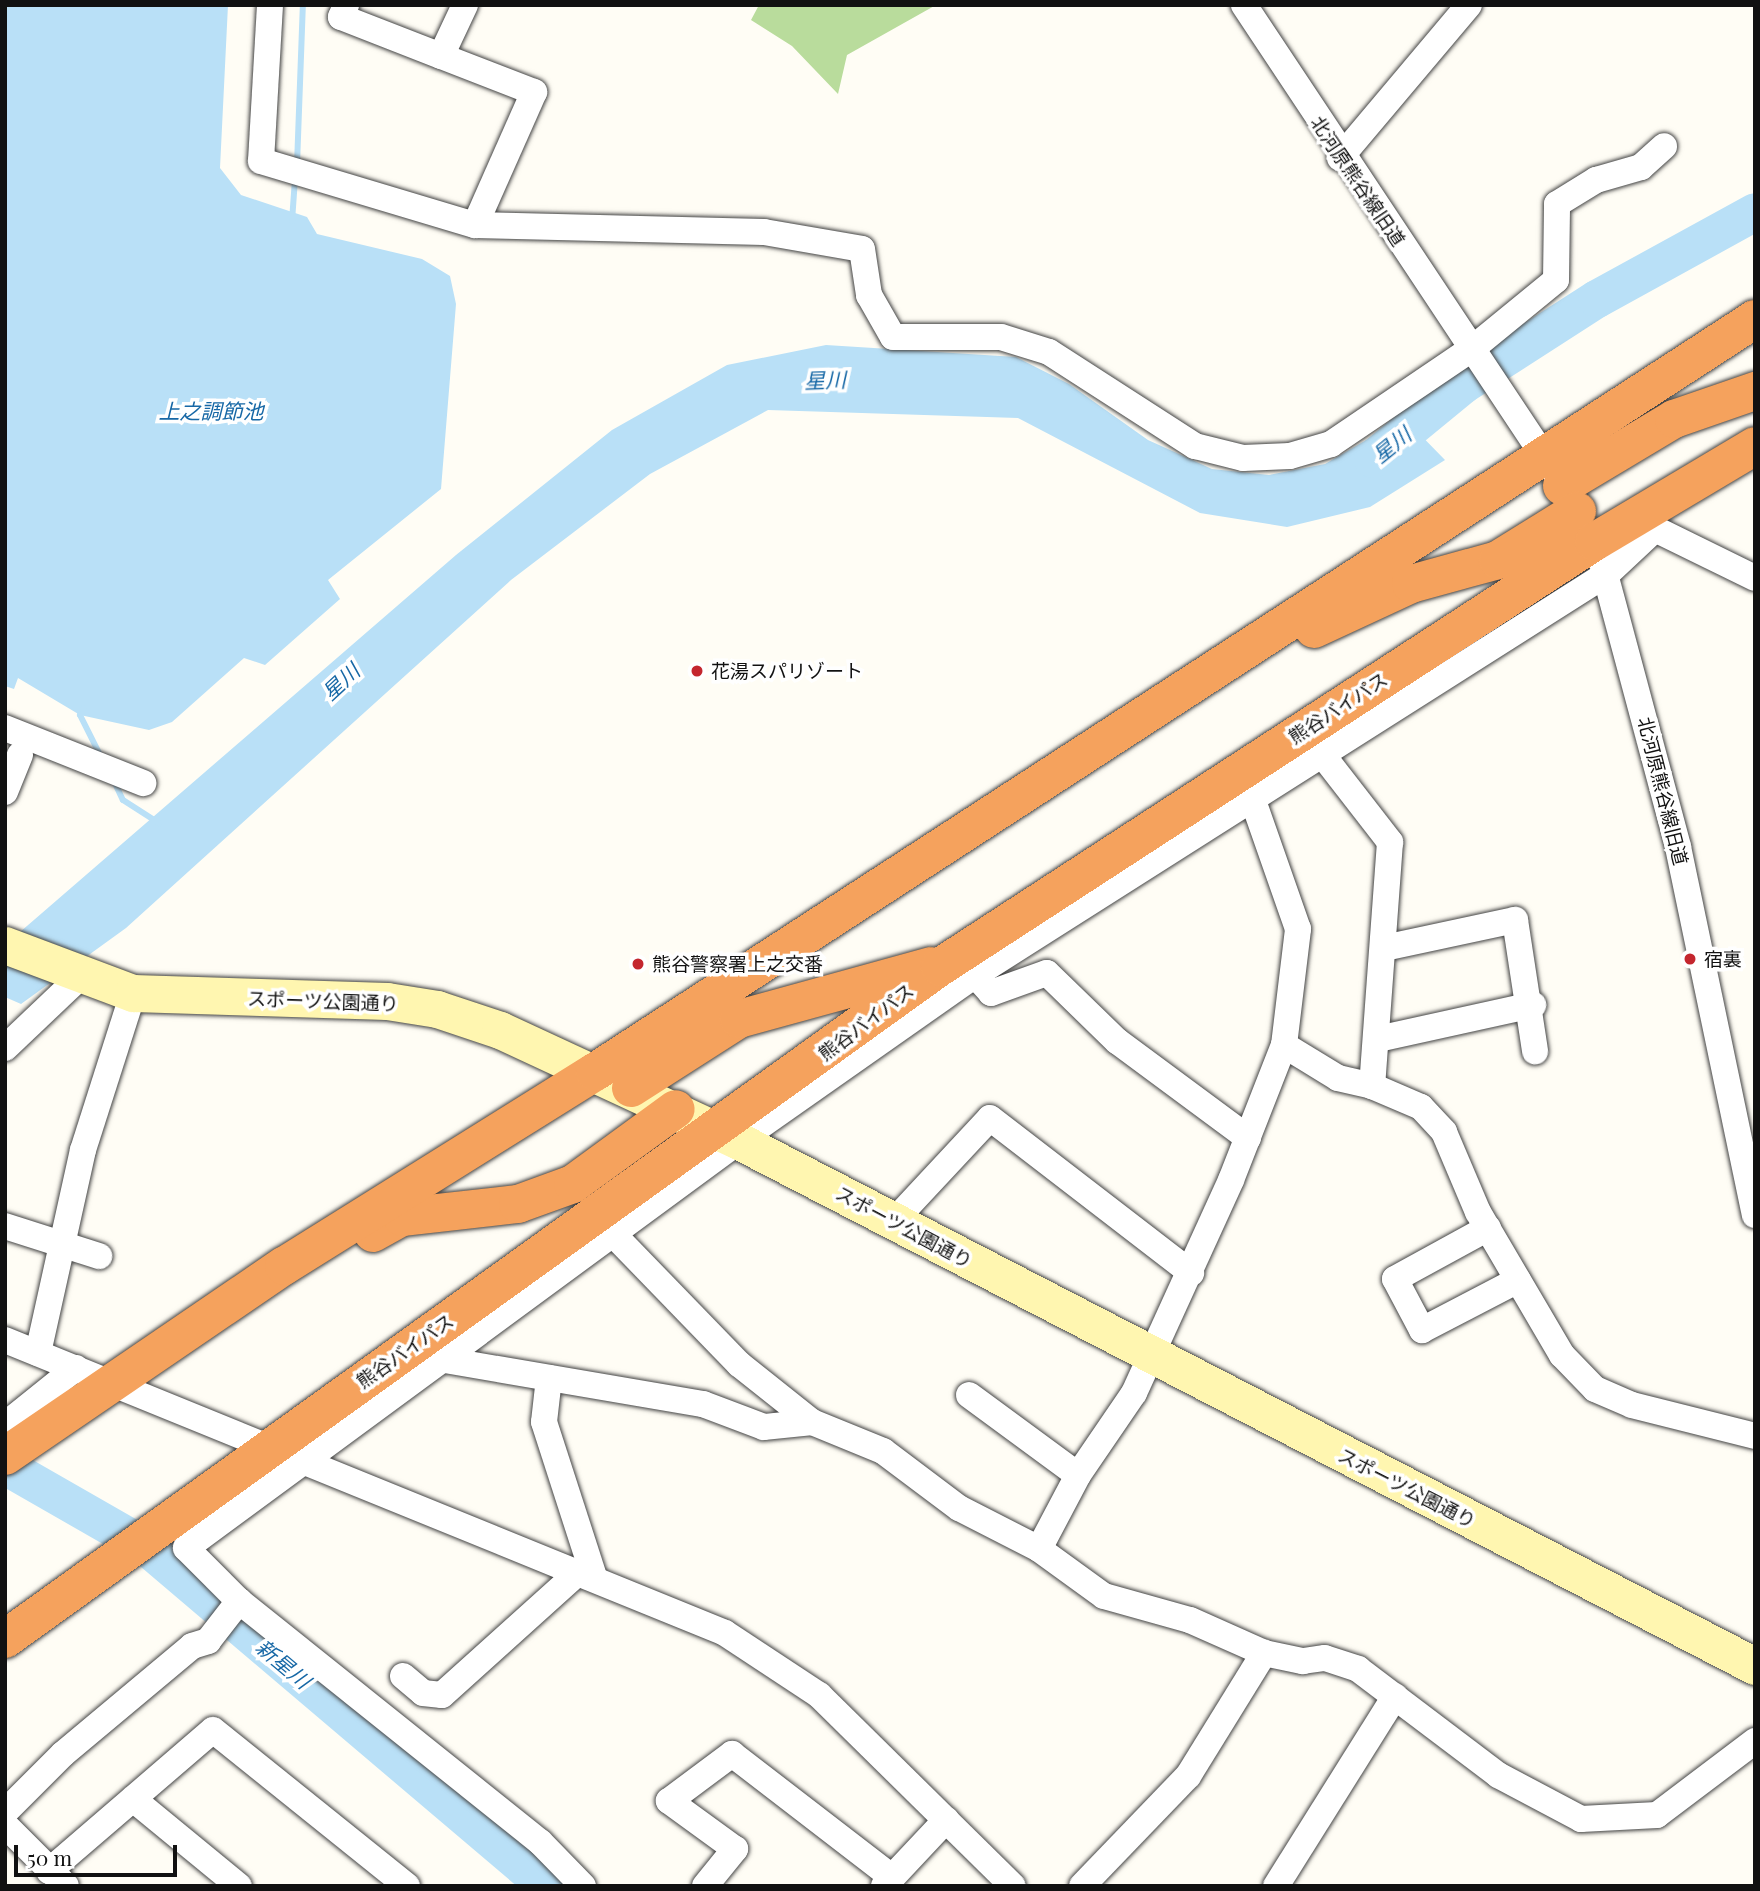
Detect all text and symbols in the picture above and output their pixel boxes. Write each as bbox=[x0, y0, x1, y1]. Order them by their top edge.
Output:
street label: 北河原熊谷線旧道 bbox=[1306, 112, 1410, 250]
water label: 星川 bbox=[804, 366, 846, 392]
water label: 上之調節池 bbox=[159, 397, 263, 423]
water label: 星川 bbox=[1367, 421, 1415, 467]
water label: 星川 bbox=[316, 657, 364, 705]
place label: 花湯スパリゾート bbox=[711, 660, 863, 682]
marker: 花湯スパリゾート bbox=[689, 663, 705, 679]
street label: 熊谷バイパス bbox=[1284, 667, 1392, 749]
street label: 北河原熊谷線旧道 bbox=[1634, 714, 1692, 868]
place label: 宿裏 bbox=[1704, 948, 1742, 970]
marker: 宿裏 bbox=[1682, 951, 1698, 967]
place label: 熊谷警察署上之交番 bbox=[652, 953, 823, 975]
marker: 熊谷警察署上之交番 bbox=[630, 956, 646, 972]
street label: 熊谷バイパス bbox=[814, 979, 918, 1065]
street label: スポーツ公園通り bbox=[247, 987, 399, 1015]
street label: スポーツ公園通り bbox=[832, 1181, 976, 1273]
street label: 熊谷バイパス bbox=[352, 1309, 458, 1393]
street label: スポーツ公園通り bbox=[1334, 1443, 1480, 1533]
water label: 新星川 bbox=[252, 1633, 316, 1693]
scale bar bbox=[18, 1832, 180, 1876]
text: 50 m bbox=[27, 1843, 72, 1871]

